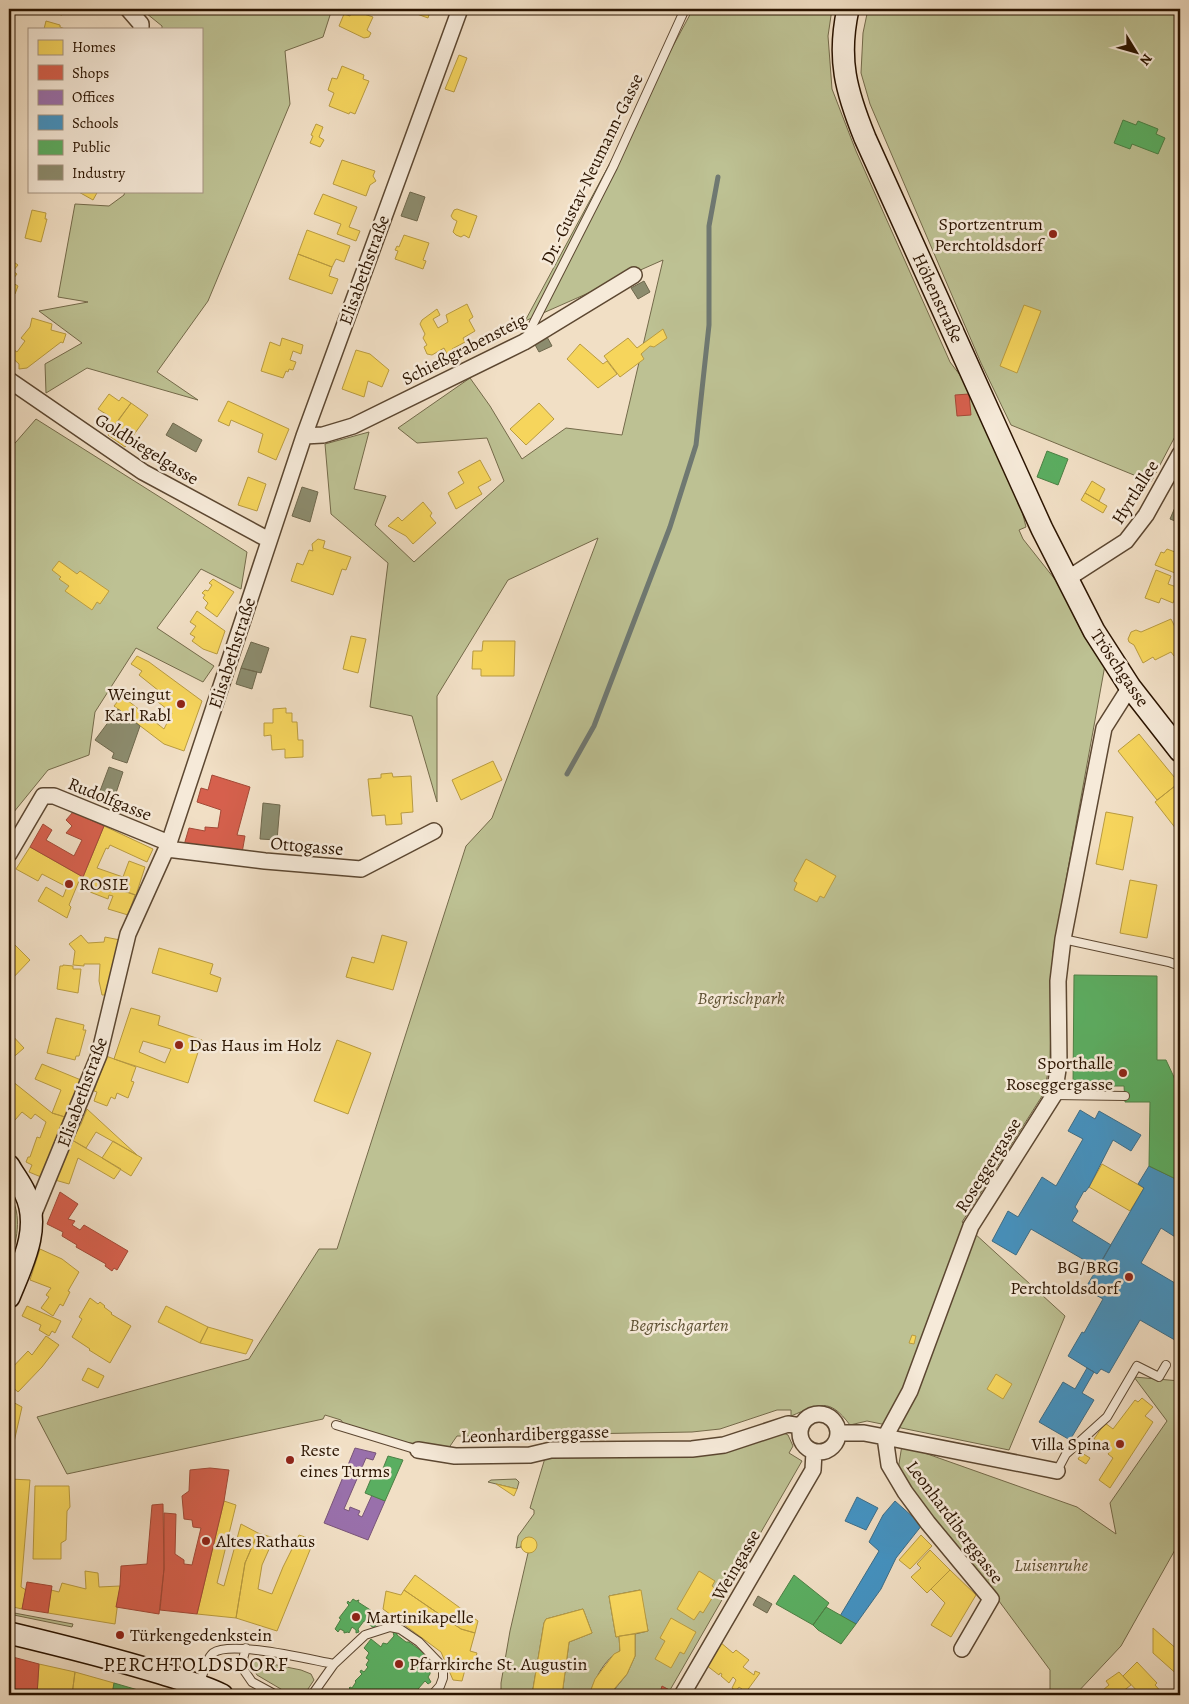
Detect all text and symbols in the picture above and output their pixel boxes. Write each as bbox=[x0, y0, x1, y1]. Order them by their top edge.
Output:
legend bbox=[28, 28, 202, 192]
north arrow bbox=[1112, 28, 1162, 78]
text: Homes bbox=[72, 37, 116, 57]
text: N bbox=[1135, 50, 1157, 69]
text: Shops bbox=[72, 63, 109, 83]
street label: Dr.-Gustav-Neumann-Gasse bbox=[535, 69, 649, 269]
text: Offices bbox=[72, 87, 115, 107]
text: Schools bbox=[72, 113, 119, 133]
text: Public bbox=[72, 137, 110, 157]
text: Industry bbox=[72, 163, 126, 183]
street label: Elisabethstraße bbox=[333, 212, 395, 328]
place label: Sportzentrum Perchtoldsdorf bbox=[934, 212, 1046, 257]
marker: Sportzentrum Perchtoldsdorf bbox=[1047, 228, 1059, 240]
street label: Höhenstraße bbox=[907, 249, 969, 347]
street label: Schießgrabensteig bbox=[398, 307, 530, 391]
street label: Goldbiegelgasse bbox=[91, 408, 203, 490]
street label: Hyrtlallee bbox=[1106, 455, 1164, 529]
street label: Elisabethstraße bbox=[203, 594, 261, 712]
street label: Tröschgasse bbox=[1085, 624, 1155, 712]
place label: Weingut Karl Rabl bbox=[104, 682, 172, 727]
marker: Weingut Karl Rabl bbox=[175, 698, 187, 710]
street label: Rudolfgasse bbox=[64, 771, 156, 827]
street label: Ottogasse bbox=[270, 831, 344, 861]
place label: ROSIE bbox=[79, 872, 129, 896]
marker: ROSIE bbox=[63, 878, 75, 890]
park label: Begrischpark bbox=[697, 986, 785, 1010]
place label: Das Haus im Holz bbox=[189, 1033, 321, 1057]
street label: Elisabethstraße bbox=[51, 1034, 113, 1150]
marker: Das Haus im Holz bbox=[173, 1039, 185, 1051]
place label: Sporthalle Roseggergasse bbox=[1006, 1051, 1113, 1096]
marker: Sporthalle Roseggergasse bbox=[1117, 1067, 1129, 1079]
street label: Roseggergasse bbox=[949, 1113, 1027, 1217]
place label: BG/BRG Perchtoldsdorf bbox=[1010, 1255, 1122, 1300]
marker: BG/BRG Perchtoldsdorf bbox=[1123, 1271, 1135, 1283]
park label: Begrischgarten bbox=[629, 1313, 729, 1337]
street label: Leonhardiberggasse bbox=[460, 1419, 610, 1449]
place label: Villa Spina bbox=[1031, 1432, 1111, 1456]
place label: Reste eines Turms bbox=[300, 1438, 390, 1483]
marker: Villa Spina bbox=[1114, 1438, 1126, 1450]
marker: Reste eines Turms bbox=[284, 1454, 296, 1466]
street label: Leonhardiberggasse bbox=[901, 1456, 1009, 1588]
street label: Weingasse bbox=[706, 1525, 766, 1606]
place label: Altes Rathaus bbox=[215, 1529, 315, 1553]
marker: Altes Rathaus bbox=[200, 1535, 212, 1547]
park label: Luisenruhe bbox=[1014, 1553, 1089, 1577]
place label: Martinikapelle bbox=[366, 1605, 474, 1629]
marker: Martinikapelle bbox=[350, 1611, 362, 1623]
place label: Türkengedenkstein bbox=[130, 1623, 272, 1647]
marker: Türkengedenkstein bbox=[114, 1629, 126, 1641]
district label: PERCHTOLDSDORF bbox=[103, 1651, 289, 1678]
place label: Pfarrkirche St. Augustin bbox=[409, 1652, 588, 1676]
marker: Pfarrkirche St. Augustin bbox=[393, 1658, 405, 1670]

